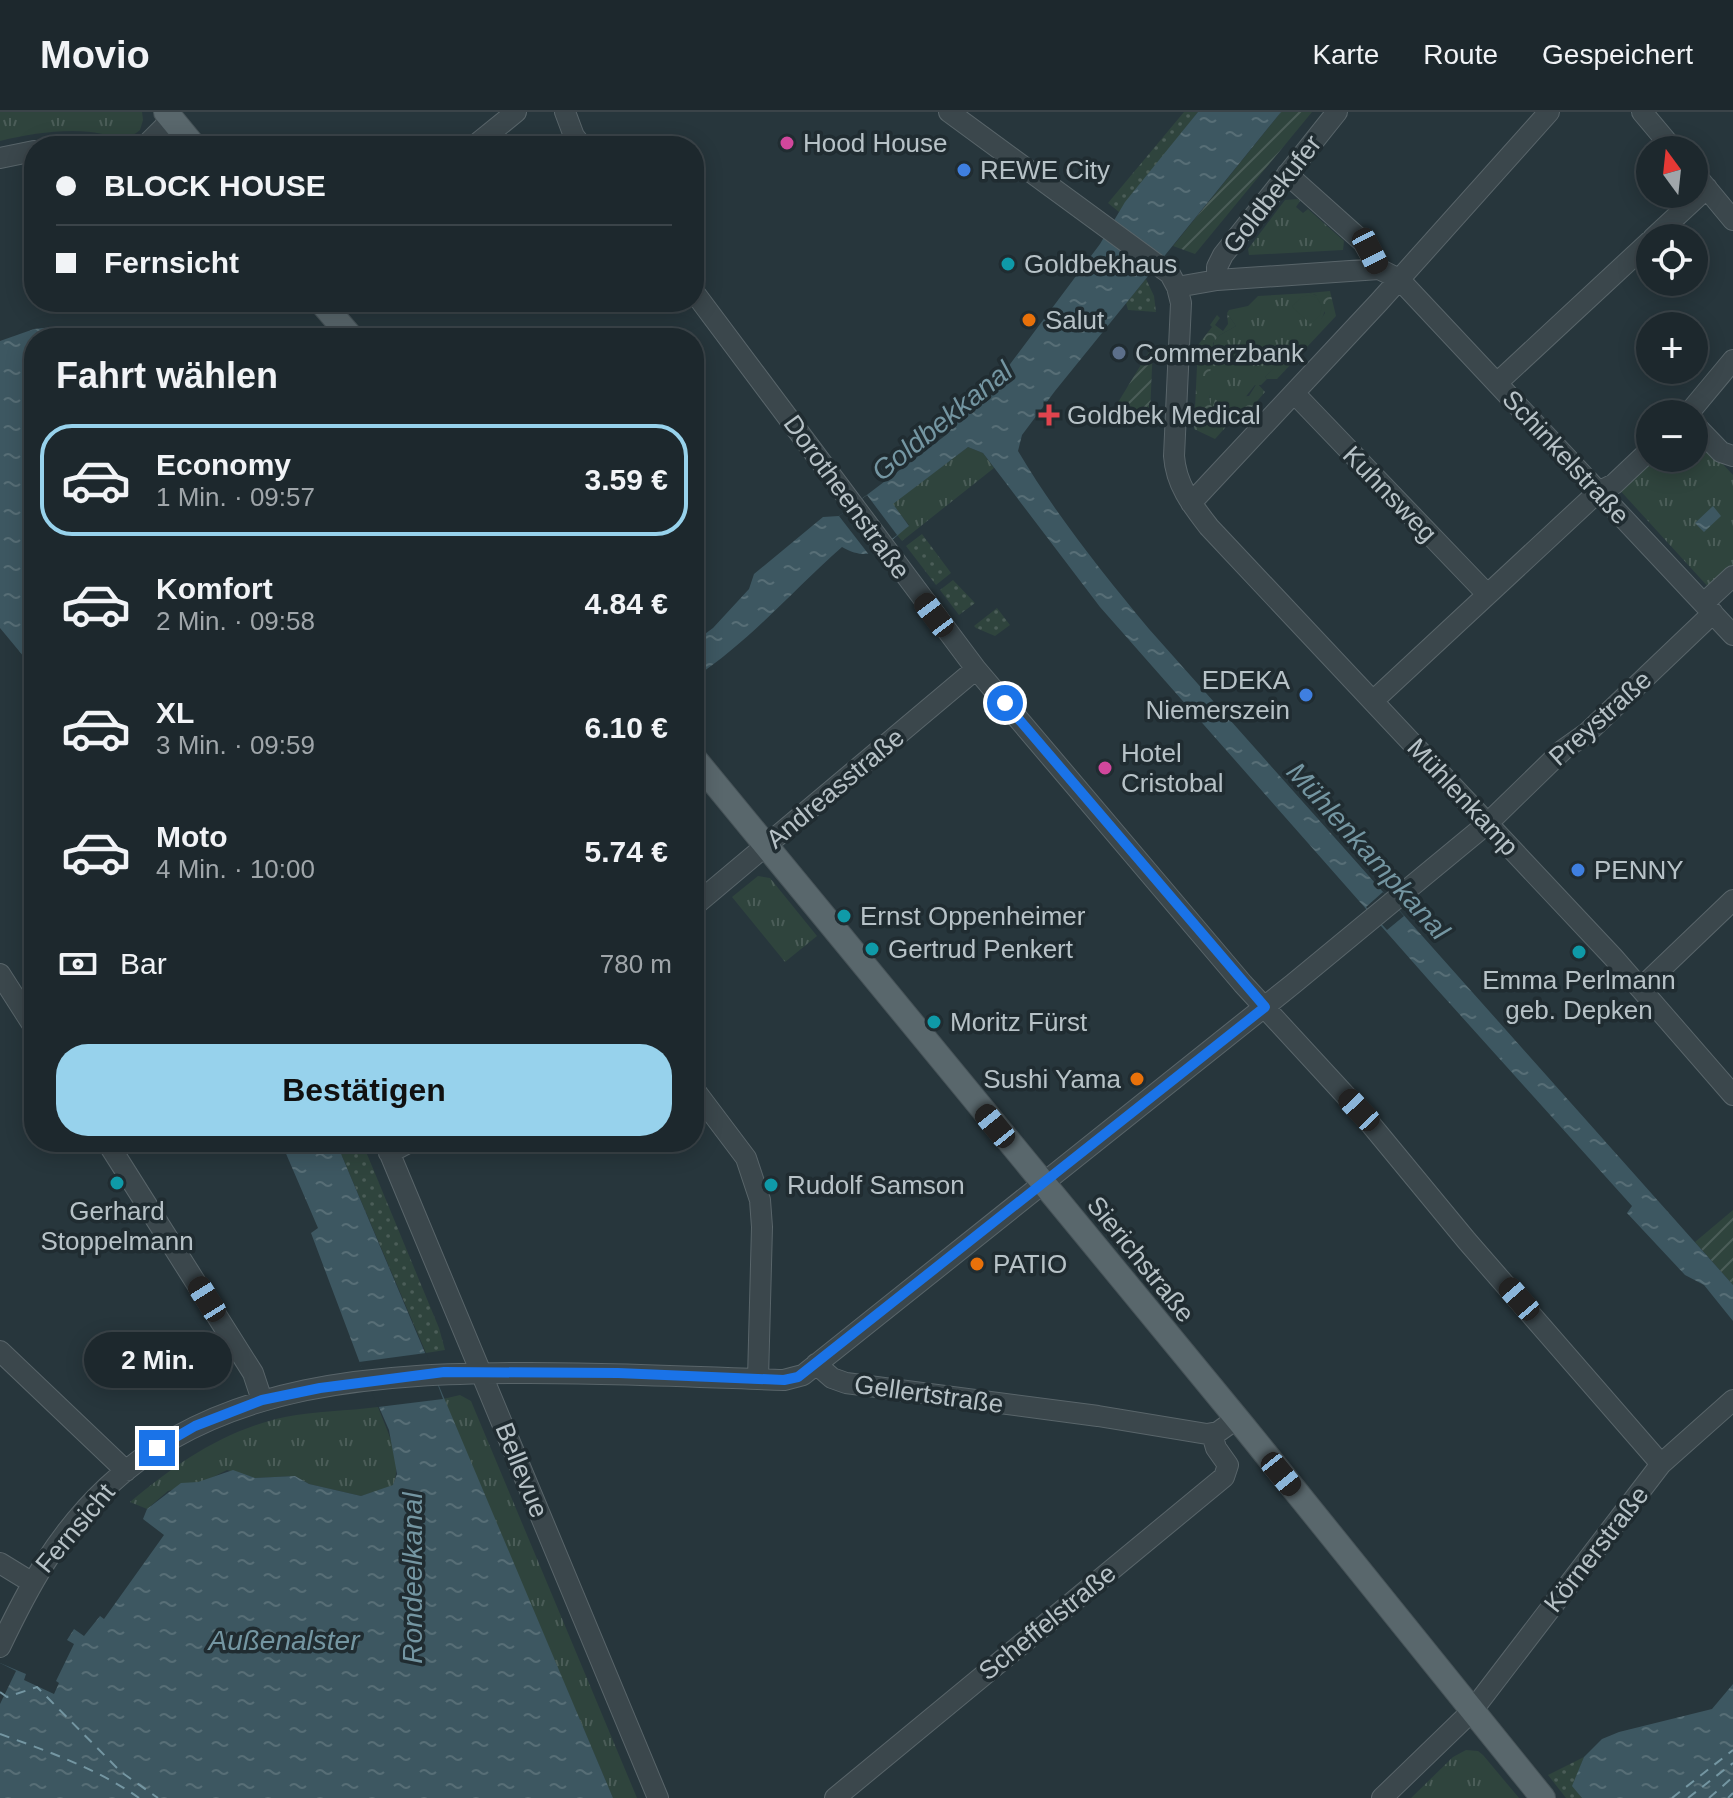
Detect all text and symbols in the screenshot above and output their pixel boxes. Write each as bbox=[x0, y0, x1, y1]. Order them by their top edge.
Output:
text: Movio bbox=[40, 34, 150, 76]
text: Karte bbox=[1312, 39, 1379, 70]
text: Route bbox=[1423, 39, 1498, 70]
text: Gespeichert bbox=[1542, 39, 1693, 70]
place label: Hood House bbox=[803, 128, 948, 158]
street label: Goldbekufer bbox=[1217, 129, 1328, 259]
marker: Hood House bbox=[778, 134, 796, 152]
north arrow bbox=[1636, 136, 1708, 208]
map controls bbox=[1636, 136, 1708, 472]
place label: REWE City bbox=[980, 155, 1110, 185]
marker: REWE City bbox=[955, 161, 973, 179]
text: BLOCK HOUSE bbox=[104, 169, 326, 202]
car bbox=[1348, 224, 1392, 278]
button: locate bbox=[1636, 224, 1708, 296]
text: Fernsicht bbox=[104, 246, 239, 279]
place label: Goldbekhaus bbox=[1024, 249, 1177, 279]
marker: Goldbekhaus bbox=[999, 255, 1017, 273]
place label: Salut bbox=[1045, 305, 1105, 335]
marker: Salut bbox=[1020, 311, 1038, 329]
button: + bbox=[1636, 312, 1708, 384]
place label: Commerzbank bbox=[1135, 338, 1305, 368]
marker: Commerzbank bbox=[1110, 344, 1128, 362]
text: Fahrt wählen bbox=[56, 355, 278, 396]
water label: Goldbekkanal bbox=[866, 355, 1019, 487]
street label: Schinkelstraße bbox=[1496, 384, 1636, 530]
place label: Goldbek Medical bbox=[1067, 400, 1261, 430]
button: − bbox=[1636, 400, 1708, 472]
marker: Goldbek Medical bbox=[1038, 404, 1060, 426]
street label: Dorotheenstraße bbox=[778, 409, 916, 585]
street label: Kuhnsweg bbox=[1337, 440, 1443, 548]
icon: car bbox=[60, 444, 132, 516]
text: Economy bbox=[156, 448, 291, 481]
text: 3.59 € bbox=[585, 463, 668, 496]
text: 1 Min. · 09:57 bbox=[156, 482, 315, 512]
icon: car bbox=[60, 568, 132, 640]
text: Komfort bbox=[156, 572, 273, 605]
text: 4.84 € bbox=[585, 587, 668, 620]
car bbox=[910, 589, 958, 641]
text: 2 Min. · 09:58 bbox=[156, 606, 315, 636]
street label: Preystraße bbox=[1543, 664, 1657, 772]
place label: EDEKA Niemerszein bbox=[1146, 665, 1291, 725]
route start bbox=[987, 685, 1023, 721]
marker: EDEKA Niemerszein bbox=[1297, 686, 1315, 704]
icon: car bbox=[60, 692, 132, 764]
text: XL bbox=[156, 696, 194, 729]
text: 6.10 € bbox=[585, 711, 668, 744]
street label: Andreasstraße bbox=[760, 722, 910, 854]
text: 3 Min. · 09:59 bbox=[156, 730, 315, 760]
street label: Mühlenkamp bbox=[1401, 732, 1525, 862]
place label: Hotel Cristobal bbox=[1121, 738, 1224, 798]
water label: Mühlenkampkanal bbox=[1280, 756, 1456, 946]
marker: Hotel Cristobal bbox=[1096, 759, 1114, 777]
icon: car bbox=[60, 816, 132, 888]
text: Moto bbox=[156, 820, 228, 853]
text: 5.74 € bbox=[585, 835, 668, 868]
text: 4 Min. · 10:00 bbox=[156, 854, 315, 884]
place label: PENNY bbox=[1594, 855, 1684, 885]
marker: PENNY bbox=[1569, 861, 1587, 879]
place label: Ernst Oppenheimer bbox=[860, 901, 1086, 931]
marker: Ernst Oppenheimer bbox=[835, 907, 853, 925]
place label: Gertrud Penkert bbox=[888, 934, 1074, 964]
marker: Gertrud Penkert bbox=[863, 940, 881, 958]
icon: cash bbox=[56, 942, 100, 986]
marker: Emma Perlmann geb. Depken bbox=[1570, 943, 1588, 961]
text: Bar bbox=[120, 947, 167, 980]
text: 780 m bbox=[600, 949, 672, 979]
place label: Emma Perlmann geb. Depken bbox=[1482, 965, 1676, 1025]
place label: Moritz Fürst bbox=[950, 1007, 1088, 1037]
marker: Moritz Fürst bbox=[925, 1013, 943, 1031]
button: Bestätigen bbox=[56, 1044, 672, 1136]
place label: Sushi Yama bbox=[983, 1064, 1122, 1094]
marker: Sushi Yama bbox=[1128, 1070, 1146, 1088]
car bbox=[1334, 1084, 1384, 1136]
car bbox=[971, 1100, 1019, 1152]
place label: Rudolf Samson bbox=[787, 1170, 965, 1200]
marker: Gerhard Stoppelmann bbox=[108, 1174, 126, 1192]
marker: Rudolf Samson bbox=[762, 1176, 780, 1194]
street label: Sierichstraße bbox=[1081, 1190, 1201, 1328]
place label: Gerhard Stoppelmann bbox=[40, 1196, 194, 1256]
place label: PATIO bbox=[993, 1249, 1067, 1279]
marker: PATIO bbox=[968, 1255, 986, 1273]
car bbox=[184, 1272, 230, 1326]
car bbox=[1494, 1273, 1544, 1325]
callout: 2 Min. bbox=[83, 1332, 231, 1388]
text: 2 Min. bbox=[121, 1345, 195, 1375]
street label: Gellertstraße bbox=[853, 1369, 1005, 1419]
street label: Bellevue bbox=[489, 1418, 555, 1522]
route end bbox=[139, 1430, 175, 1466]
car bbox=[1257, 1448, 1305, 1500]
street label: Fernsicht bbox=[29, 1477, 121, 1579]
street label: Körnerstraße bbox=[1537, 1480, 1655, 1618]
water label: Rondeelkanal bbox=[397, 1492, 428, 1664]
street label: Scheffelstraße bbox=[973, 1558, 1121, 1686]
water label: Außenalster bbox=[207, 1625, 361, 1656]

